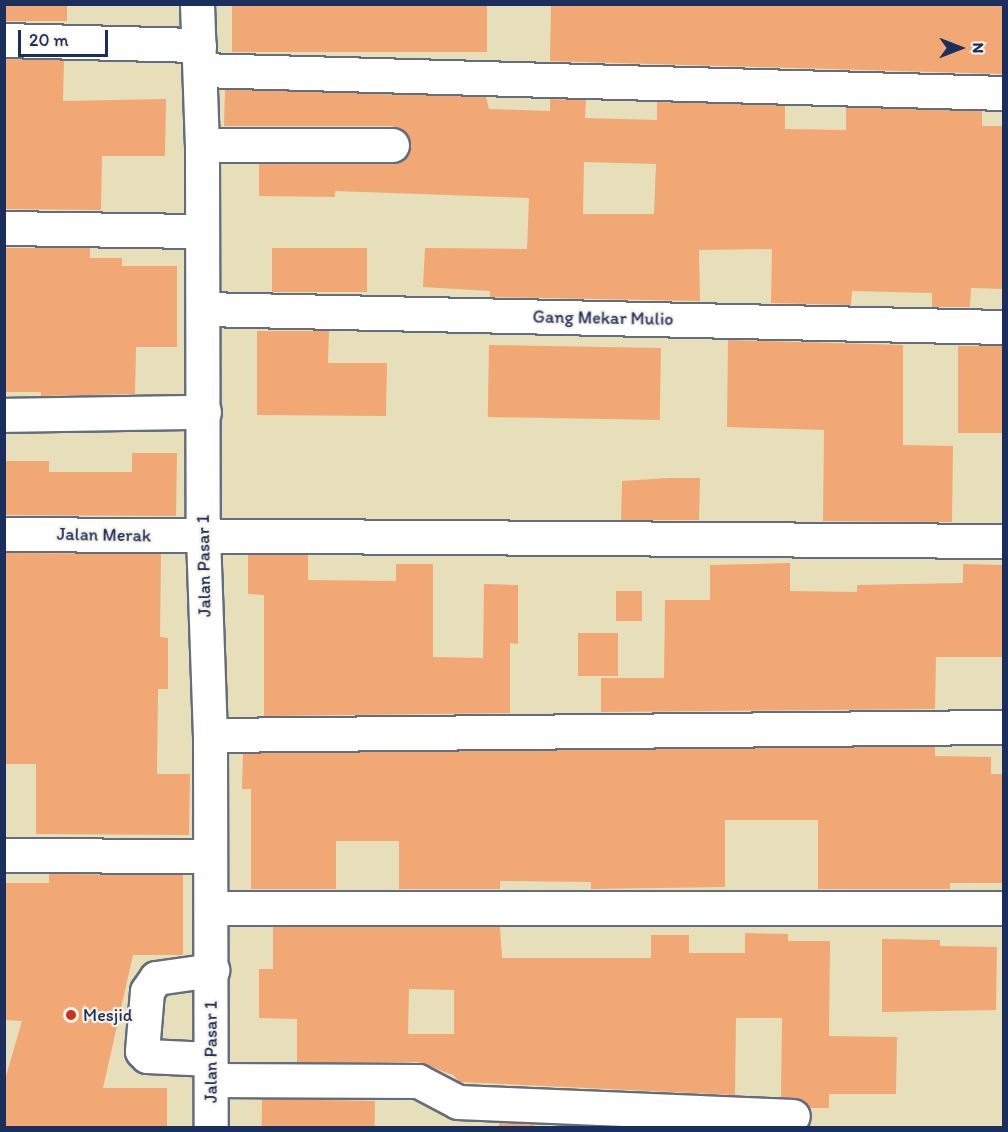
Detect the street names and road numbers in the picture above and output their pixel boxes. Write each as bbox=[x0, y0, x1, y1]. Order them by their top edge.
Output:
street label: Gang Mekar Mulio bbox=[533, 306, 673, 330]
street label: Jalan Pasar 1 bbox=[192, 516, 216, 616]
street label: Jalan Merak bbox=[57, 523, 151, 547]
street label: Jalan Pasar 1 bbox=[200, 1002, 222, 1102]

